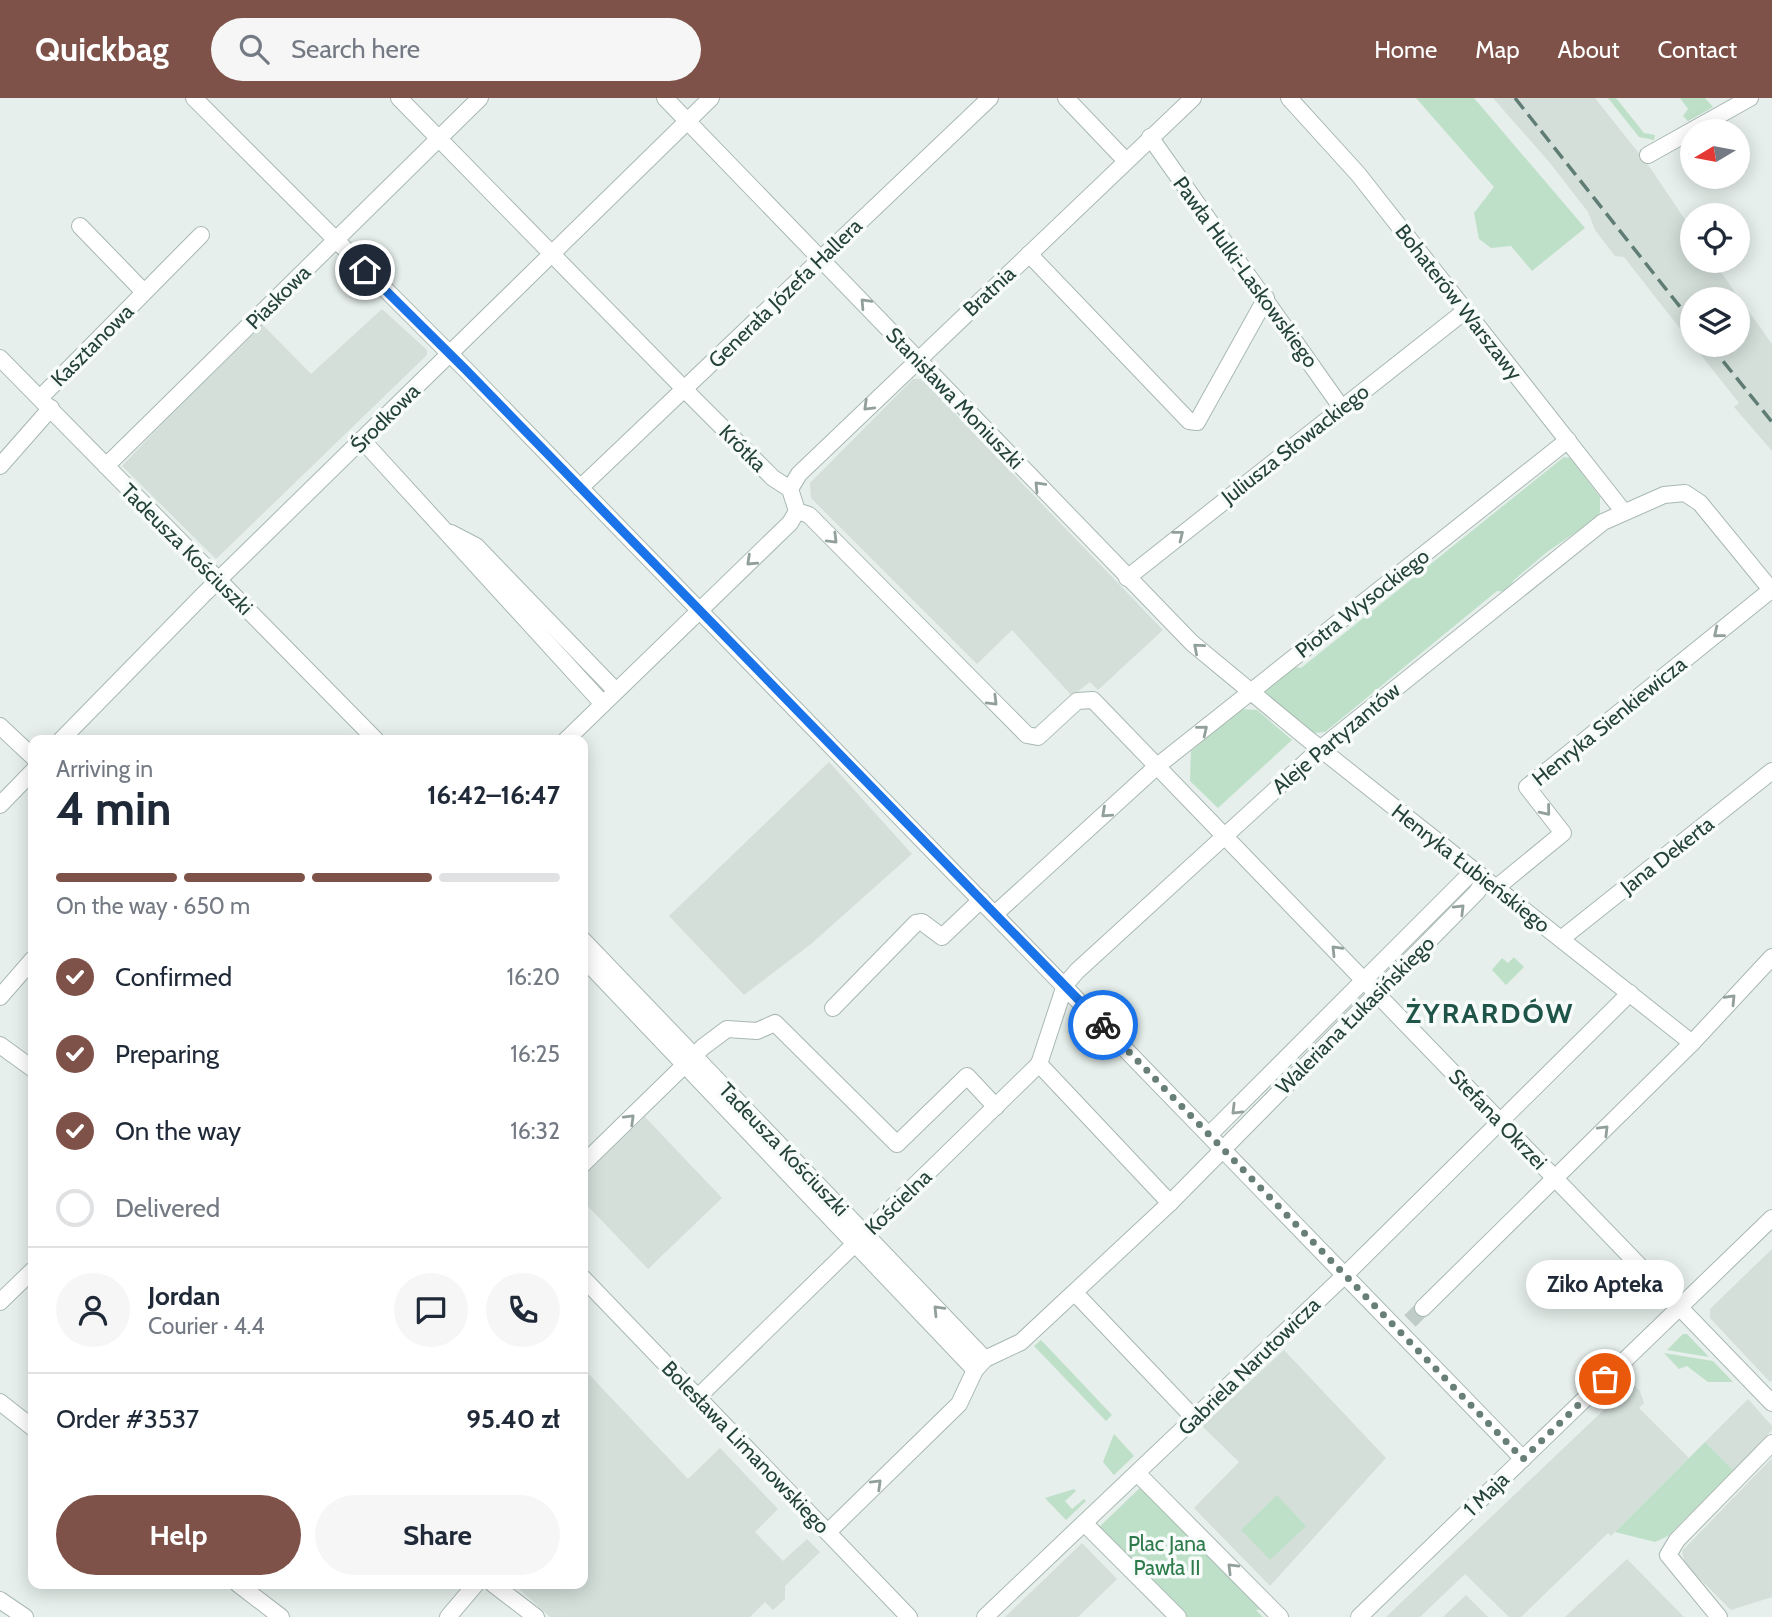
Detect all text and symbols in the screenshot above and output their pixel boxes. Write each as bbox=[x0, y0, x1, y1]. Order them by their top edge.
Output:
search box bbox=[211, 18, 701, 81]
text: Quickbag bbox=[35, 29, 169, 69]
icon: search bbox=[235, 30, 273, 68]
text: Search here bbox=[291, 33, 420, 65]
text: Home bbox=[1374, 35, 1437, 64]
text: Map bbox=[1475, 35, 1520, 64]
text: About bbox=[1558, 35, 1620, 64]
text: Contact bbox=[1658, 35, 1737, 64]
north arrow bbox=[1680, 119, 1750, 189]
map controls bbox=[1680, 119, 1750, 357]
street label: Pawła Hulki-Laskowskiego bbox=[1168, 172, 1324, 372]
button: locate bbox=[1680, 203, 1750, 273]
street label: Generała Józefa Hallera bbox=[703, 213, 867, 373]
street label: Bohaterów Warszawy bbox=[1390, 219, 1528, 385]
pin bbox=[335, 240, 395, 300]
icon: home bbox=[346, 251, 384, 289]
street label: Piaskowa bbox=[241, 260, 315, 334]
street label: Bratnia bbox=[958, 261, 1020, 321]
button: layers bbox=[1680, 287, 1750, 357]
one-way arrow bbox=[860, 298, 873, 311]
street label: Kasztanowa bbox=[46, 299, 138, 391]
street label: Stanisława Moniuszki bbox=[881, 322, 1029, 474]
street label: Środkowa bbox=[345, 378, 425, 458]
street label: Juliusza Słowackiego bbox=[1216, 379, 1374, 510]
one-way arrow bbox=[863, 398, 876, 411]
street label: Krótka bbox=[714, 419, 772, 477]
street label: Tadeusza Kościuszki bbox=[116, 478, 258, 620]
one-way arrow bbox=[1034, 481, 1047, 494]
one-way arrow bbox=[824, 531, 837, 544]
one-way arrow bbox=[1171, 531, 1184, 543]
street label: Piotra Wysockiego bbox=[1290, 543, 1434, 663]
one-way arrow bbox=[746, 552, 759, 565]
one-way arrow bbox=[1714, 625, 1727, 637]
one-way arrow bbox=[1193, 644, 1206, 656]
street label: Henryka Sienkiewicza bbox=[1527, 651, 1691, 791]
street label: Aleje Partyzantów bbox=[1267, 677, 1406, 800]
one-way arrow bbox=[984, 693, 997, 706]
one-way arrow bbox=[1195, 726, 1208, 738]
text: Arriving in bbox=[56, 755, 153, 783]
text: 16:42–16:47 bbox=[427, 779, 560, 811]
text: 4 min bbox=[56, 781, 171, 837]
street label: Henryka Łubieńskiego bbox=[1387, 798, 1555, 938]
one-way arrow bbox=[1538, 803, 1550, 816]
one-way arrow bbox=[1101, 805, 1114, 817]
street label: Jana Dekerta bbox=[1615, 811, 1718, 900]
text: On the way · 650 m bbox=[56, 892, 250, 920]
one-way arrow bbox=[1451, 905, 1464, 918]
street label: Waleriana Łukasińskiego bbox=[1271, 931, 1439, 1099]
one-way arrow bbox=[1331, 945, 1344, 958]
icon: check bbox=[56, 958, 94, 996]
text: Confirmed bbox=[115, 961, 232, 993]
text: 16:20 bbox=[507, 963, 560, 991]
courier bbox=[1068, 990, 1138, 1060]
one-way arrow bbox=[1722, 994, 1735, 1007]
district label: ŻYRARDÓW bbox=[1406, 996, 1575, 1030]
icon: bike bbox=[1084, 1006, 1122, 1044]
icon: check bbox=[56, 1035, 94, 1073]
text: Preparing bbox=[115, 1038, 219, 1070]
text: 16:25 bbox=[510, 1040, 560, 1068]
street label: Stefana Okrzei bbox=[1444, 1064, 1552, 1174]
street label: Tadeusza Kościuszki bbox=[714, 1077, 854, 1221]
one-way arrow bbox=[1231, 1101, 1244, 1114]
icon: check bbox=[56, 1112, 94, 1150]
text: On the way bbox=[115, 1115, 241, 1147]
one-way arrow bbox=[622, 1115, 635, 1128]
text: 16:32 bbox=[510, 1117, 560, 1145]
one-way arrow bbox=[1596, 1126, 1609, 1139]
street label: Kościelna bbox=[859, 1164, 937, 1240]
text: Delivered bbox=[115, 1192, 220, 1224]
callout: Ziko Apteka bbox=[1526, 1260, 1684, 1309]
text: Ziko Apteka bbox=[1547, 1270, 1663, 1298]
button: person bbox=[56, 1273, 130, 1347]
button: chat bbox=[394, 1273, 468, 1347]
button: phone bbox=[486, 1273, 560, 1347]
text: Jordan bbox=[148, 1280, 220, 1312]
street label: Gabriela Narutowicza bbox=[1173, 1292, 1325, 1440]
one-way arrow bbox=[933, 1305, 946, 1318]
text: Courier · 4.4 bbox=[148, 1312, 265, 1340]
pin bbox=[1575, 1349, 1635, 1409]
street label: Bolesława Limanowskiego bbox=[657, 1355, 835, 1539]
icon: bag bbox=[1586, 1360, 1624, 1398]
text: Order #3537 bbox=[56, 1403, 199, 1435]
text: 95.40 zł bbox=[466, 1403, 560, 1435]
street label: 1 Maja bbox=[1458, 1467, 1514, 1522]
one-way arrow bbox=[868, 1480, 881, 1493]
button: Help bbox=[56, 1495, 301, 1575]
button: Share bbox=[315, 1495, 560, 1575]
park label: Plac Jana Pawła II bbox=[1128, 1531, 1206, 1580]
one-way arrow bbox=[1227, 1564, 1240, 1577]

